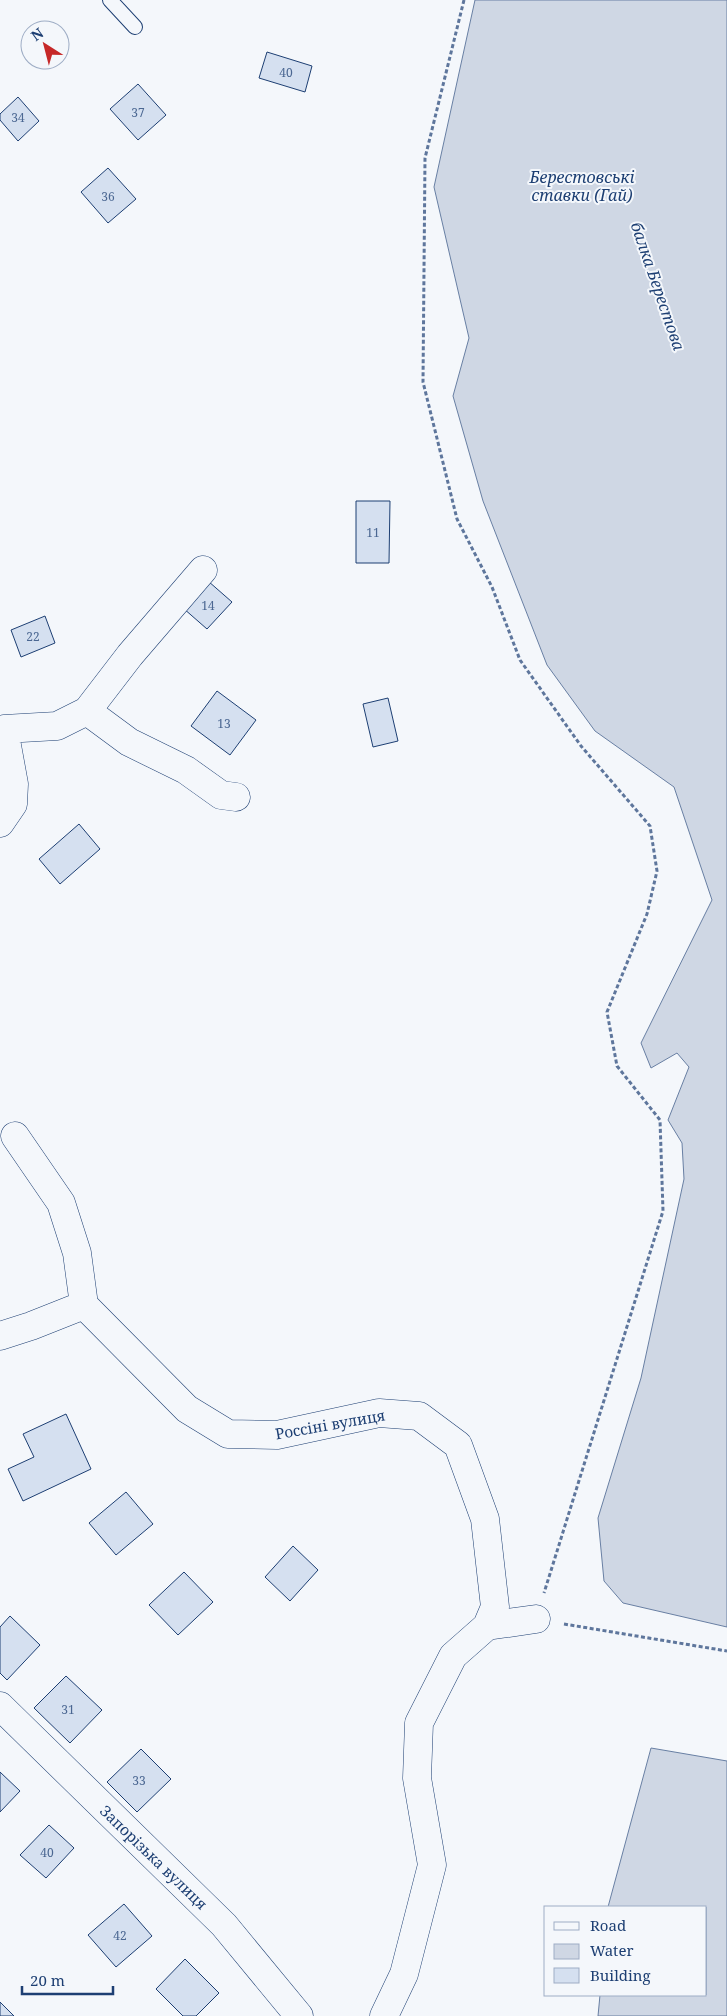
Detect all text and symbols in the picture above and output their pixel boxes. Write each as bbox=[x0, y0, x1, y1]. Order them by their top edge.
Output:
north arrow bbox=[20, 20, 70, 70]
text: N bbox=[27, 23, 47, 45]
house number: 40 bbox=[279, 64, 293, 81]
house number: 37 bbox=[131, 104, 145, 121]
house number: 34 bbox=[11, 109, 25, 126]
water label: Берестовські ставки (Гай) bbox=[529, 166, 635, 206]
house number: 36 bbox=[101, 188, 115, 205]
water label: балка Берестова bbox=[626, 219, 690, 353]
house number: 11 bbox=[366, 524, 380, 541]
house number: 14 bbox=[201, 597, 215, 614]
house number: 22 bbox=[26, 628, 40, 645]
house number: 13 bbox=[217, 715, 231, 732]
street label: Россіні вулиця bbox=[273, 1404, 387, 1444]
house number: 31 bbox=[61, 1701, 75, 1718]
house number: 33 bbox=[132, 1772, 146, 1789]
street label: Запорізька вулиця bbox=[96, 1801, 212, 1913]
house number: 40 bbox=[40, 1844, 54, 1861]
legend bbox=[544, 1906, 707, 1996]
text: Road bbox=[590, 1915, 626, 1935]
house number: 42 bbox=[113, 1927, 127, 1944]
text: Water bbox=[590, 1940, 633, 1960]
scale bar bbox=[22, 1964, 114, 1996]
text: Building bbox=[590, 1965, 651, 1985]
text: 20 m bbox=[30, 1970, 65, 1990]

